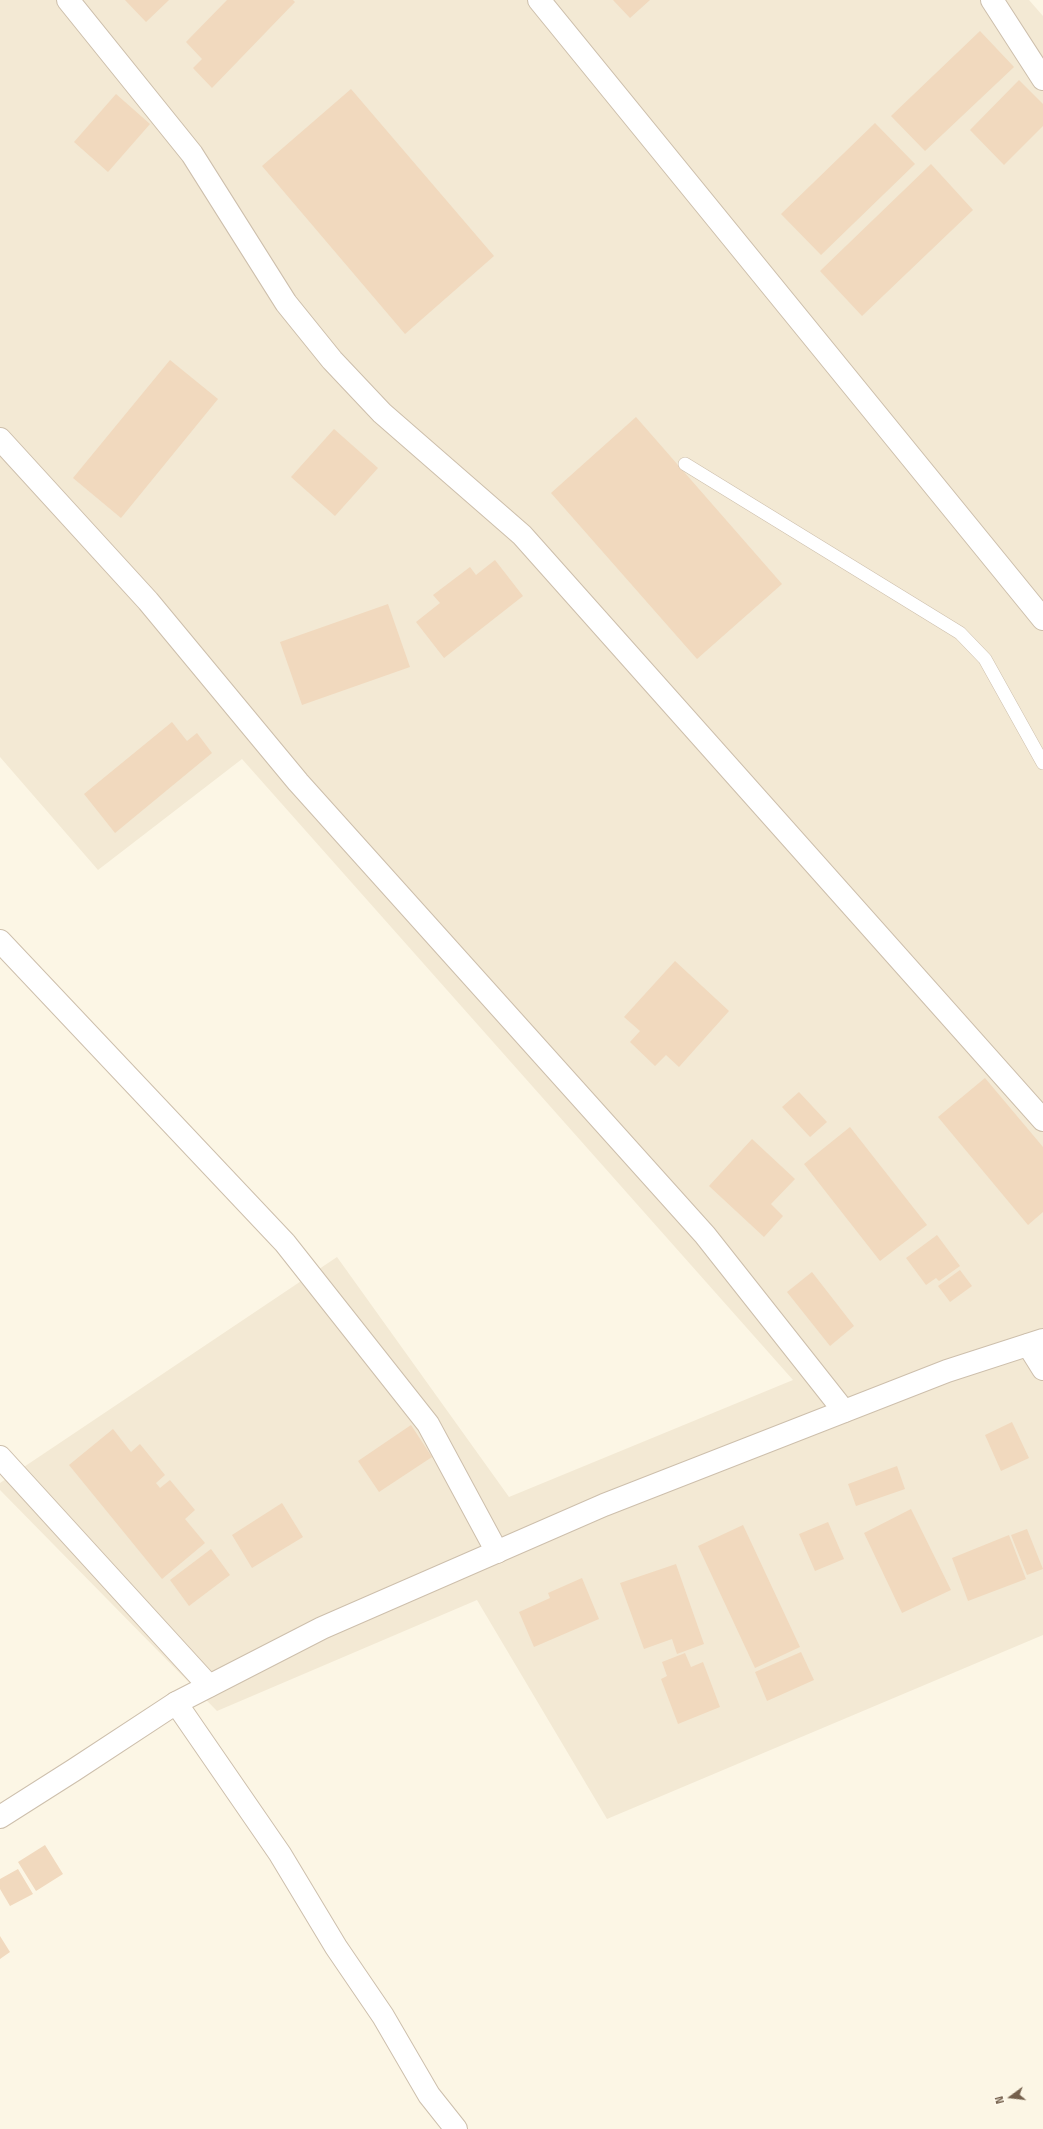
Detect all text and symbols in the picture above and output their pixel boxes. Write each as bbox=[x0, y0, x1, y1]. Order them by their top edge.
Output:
north arrow bbox=[991, 2077, 1031, 2117]
text: N bbox=[991, 2094, 1008, 2106]

